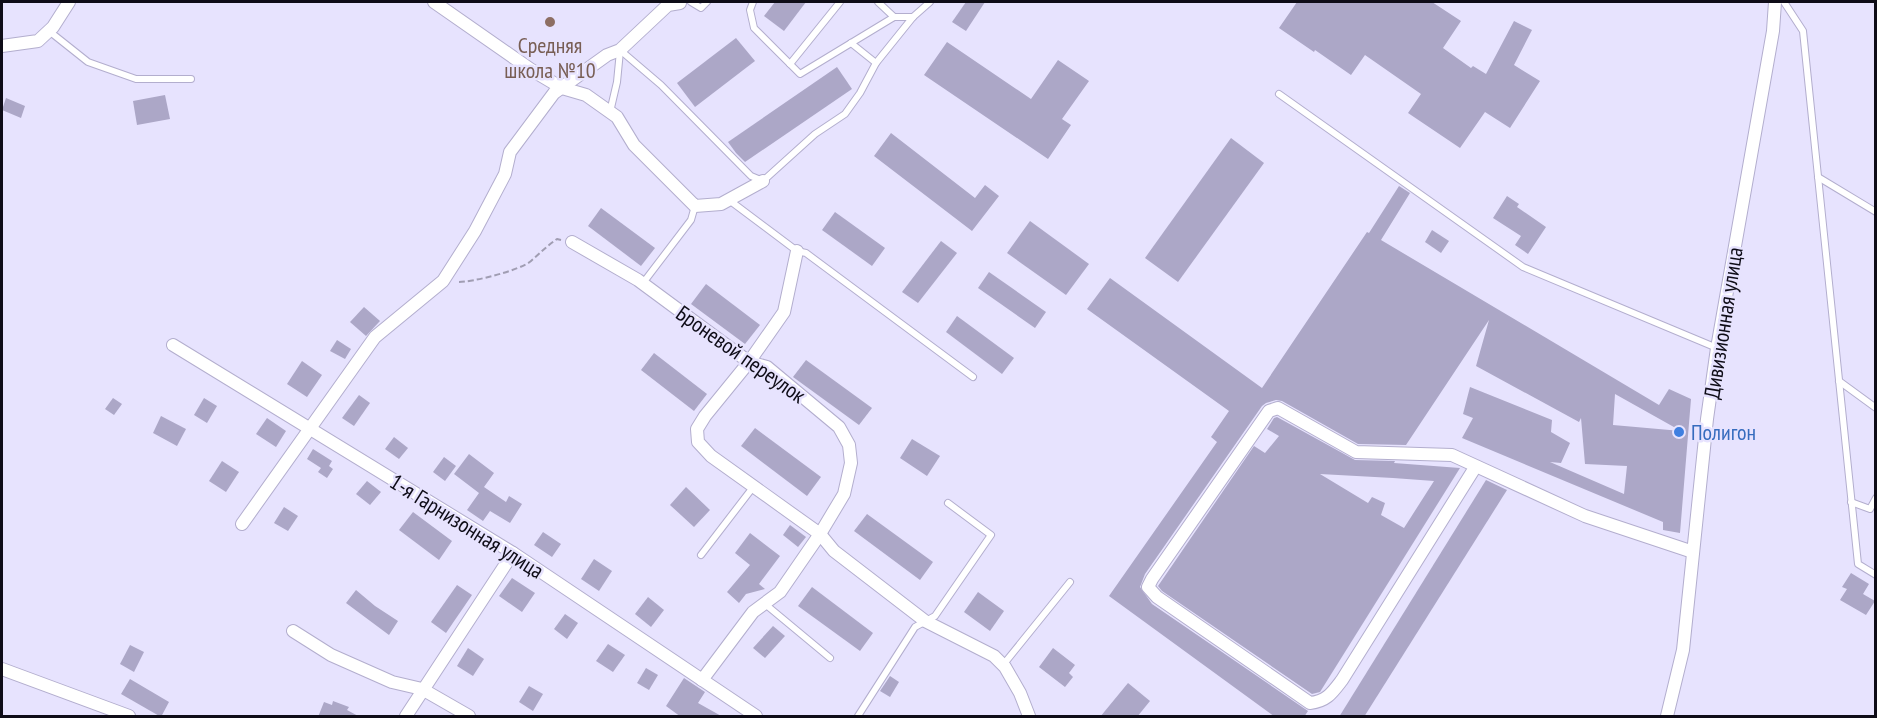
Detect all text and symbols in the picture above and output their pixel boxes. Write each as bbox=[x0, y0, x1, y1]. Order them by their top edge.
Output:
marker: Средняя школа №10 bbox=[543, 15, 557, 29]
place label: Средняя школа №10 bbox=[504, 31, 596, 84]
street label: Дивизионная улица bbox=[1697, 245, 1749, 401]
street label: Броневой переулок bbox=[671, 299, 812, 409]
place label: Полигон bbox=[1691, 418, 1756, 446]
marker: Полигон bbox=[1672, 425, 1686, 439]
street label: 1-я Гарнизонная улица bbox=[385, 467, 549, 585]

